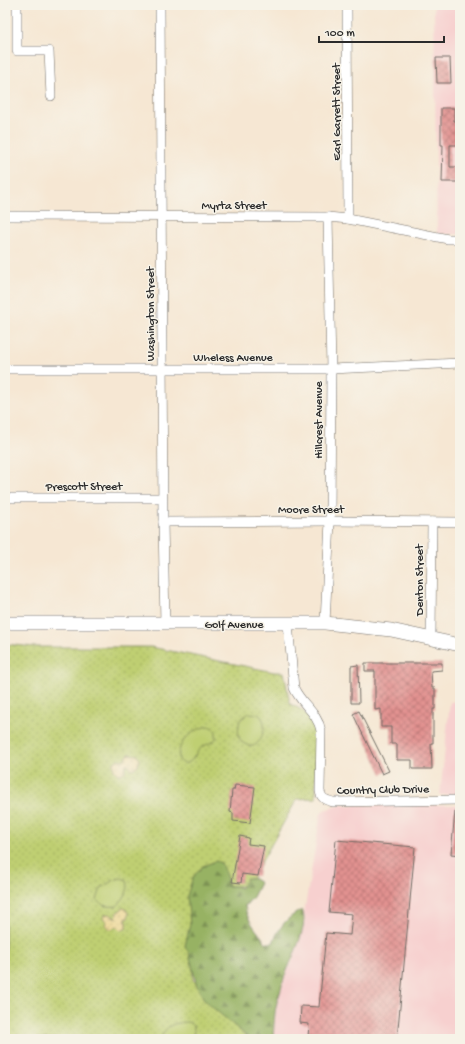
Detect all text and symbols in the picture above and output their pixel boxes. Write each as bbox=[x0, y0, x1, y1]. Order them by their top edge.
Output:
scale bar bbox=[319, 18, 444, 44]
text: 100 m bbox=[324, 27, 355, 41]
street label: Earl Garrett Street bbox=[331, 62, 345, 161]
street label: Myrta Street bbox=[202, 200, 268, 214]
street label: Washington Street bbox=[145, 266, 159, 361]
street label: Wheless Avenue bbox=[193, 352, 274, 366]
street label: Hillcrest Avenue bbox=[313, 380, 327, 459]
street label: Prescott Street bbox=[45, 481, 123, 495]
street label: Moore Street bbox=[278, 504, 345, 518]
street label: Denton Street bbox=[414, 543, 428, 617]
street label: Golf Avenue bbox=[204, 619, 264, 633]
street label: Country Club Drive bbox=[337, 783, 430, 799]

